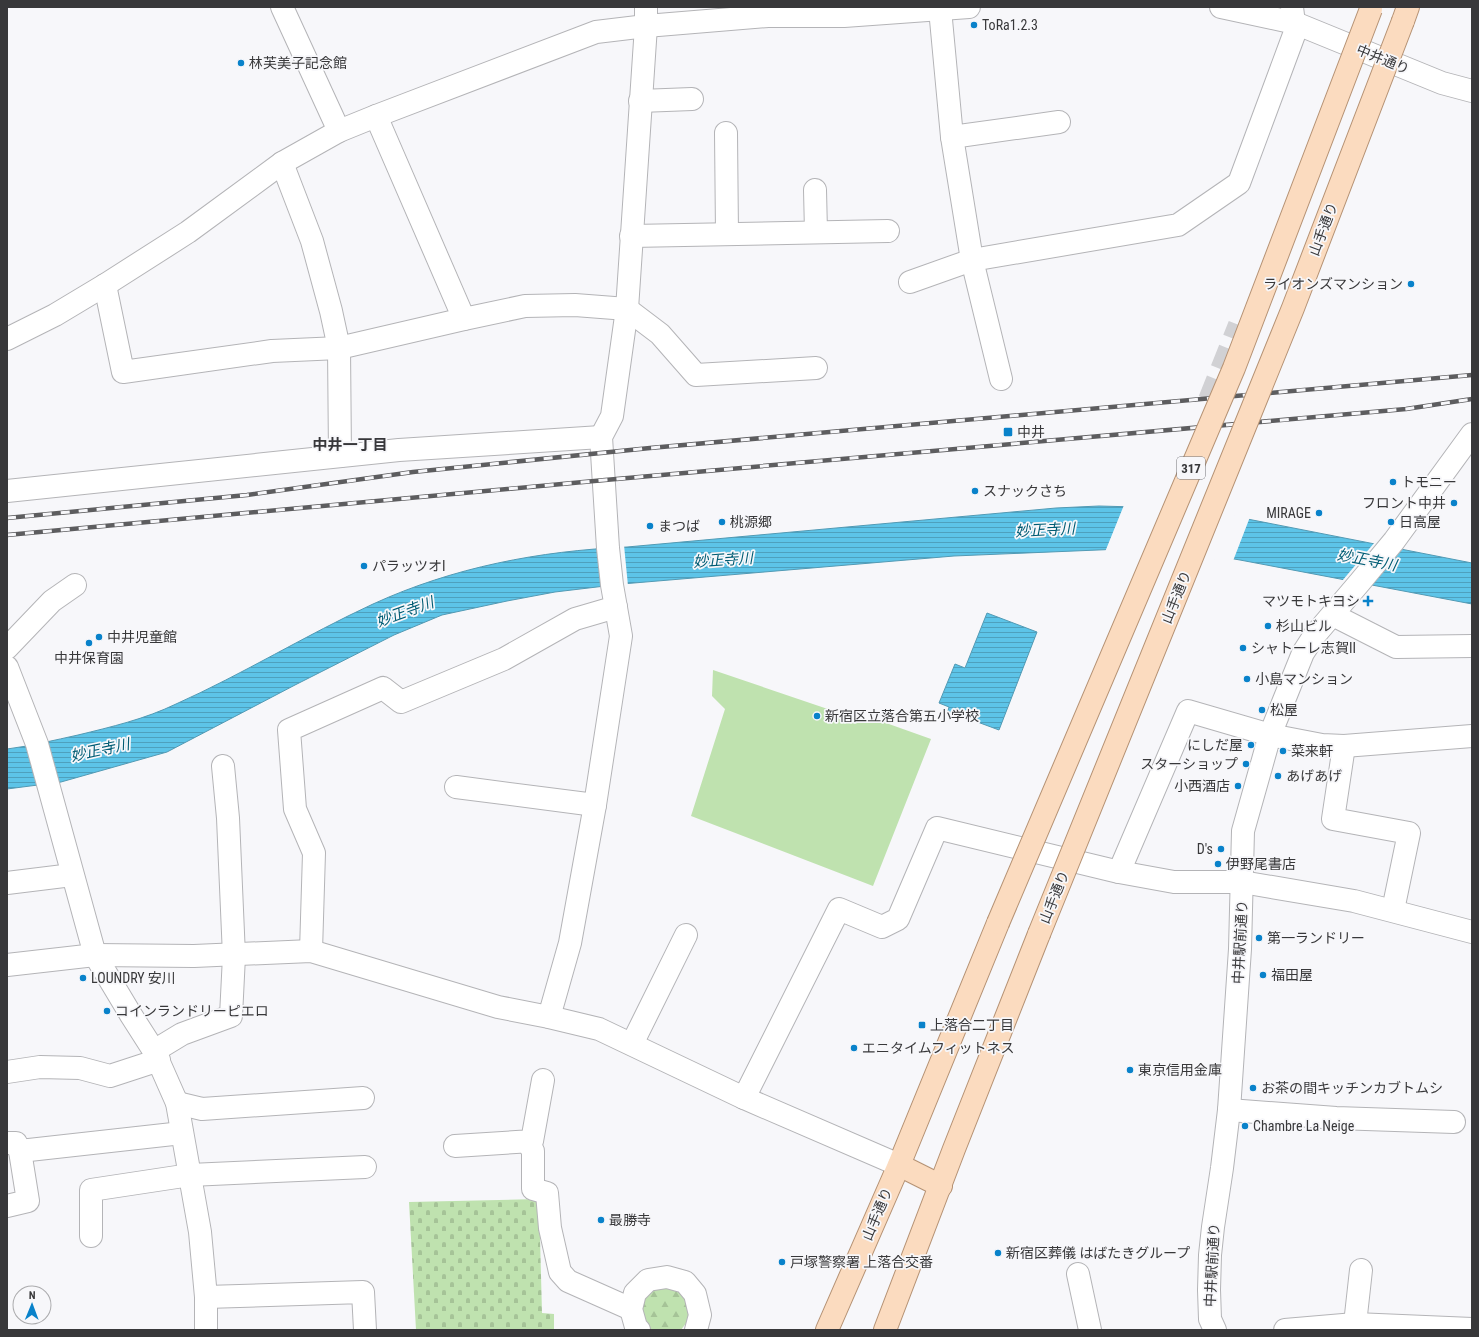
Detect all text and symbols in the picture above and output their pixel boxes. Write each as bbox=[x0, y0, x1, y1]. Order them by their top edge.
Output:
place label: ToRa1.2.3 bbox=[982, 17, 1038, 33]
marker: ToRa1.2.3 bbox=[969, 20, 979, 30]
street label: 中井通り bbox=[1354, 41, 1412, 77]
place label: 林芙美子記念館 bbox=[249, 55, 347, 71]
marker: 林芙美子記念館 bbox=[236, 58, 246, 68]
street label: 山手通り bbox=[1305, 200, 1341, 258]
place label: ライオンズマンション bbox=[1263, 276, 1403, 292]
marker: ライオンズマンション bbox=[1406, 279, 1416, 289]
place label: 中井 bbox=[1017, 424, 1045, 440]
marker: 中井 bbox=[1002, 426, 1014, 438]
district label: 中井一丁目 bbox=[312, 436, 388, 454]
road number: 317 bbox=[1177, 457, 1205, 479]
place label: トモニー bbox=[1401, 474, 1457, 490]
marker: トモニー bbox=[1388, 477, 1398, 487]
place label: スナックさち bbox=[983, 483, 1067, 499]
marker: スナックさち bbox=[970, 486, 980, 496]
place label: フロント中井 bbox=[1362, 495, 1446, 511]
marker: フロント中井 bbox=[1449, 498, 1459, 508]
place label: MIRAGE bbox=[1266, 505, 1311, 521]
marker: MIRAGE bbox=[1314, 508, 1324, 518]
place label: 桃源郷 bbox=[730, 514, 772, 530]
place label: 日高屋 bbox=[1399, 514, 1441, 530]
marker: 桃源郷 bbox=[717, 517, 727, 527]
marker: 日高屋 bbox=[1386, 517, 1396, 527]
place label: まつば bbox=[658, 518, 700, 534]
water label: 妙正寺川 bbox=[1015, 519, 1077, 541]
marker: まつば bbox=[645, 521, 655, 531]
water label: 妙正寺川 bbox=[1336, 545, 1400, 575]
water label: 妙正寺川 bbox=[692, 549, 756, 571]
place label: パラッツオI bbox=[372, 558, 446, 574]
marker: パラッツオI bbox=[359, 561, 369, 571]
street label: 山手通り bbox=[1158, 568, 1194, 626]
water label: 妙正寺川 bbox=[374, 593, 438, 631]
place label: マツモトキヨシ bbox=[1262, 593, 1360, 609]
marker: マツモトキヨシ bbox=[1363, 596, 1373, 606]
place label: 杉山ビル bbox=[1276, 618, 1332, 634]
marker: 杉山ビル bbox=[1263, 621, 1273, 631]
place label: 中井児童館 bbox=[107, 629, 177, 645]
marker: 中井児童館 bbox=[94, 632, 104, 642]
marker: 中井保育園 bbox=[84, 638, 94, 648]
place label: シャトーレ志賀II bbox=[1251, 640, 1356, 656]
marker: シャトーレ志賀II bbox=[1238, 643, 1248, 653]
place label: 中井保育園 bbox=[54, 650, 124, 666]
place label: 小島マンション bbox=[1255, 671, 1353, 687]
marker: 小島マンション bbox=[1242, 674, 1252, 684]
place label: 松屋 bbox=[1270, 702, 1298, 718]
marker: 松屋 bbox=[1257, 705, 1267, 715]
place label: 新宿区立落合第五小学校 bbox=[825, 708, 979, 724]
marker: 新宿区立落合第五小学校 bbox=[812, 711, 822, 721]
water label: 妙正寺川 bbox=[69, 735, 133, 765]
place label: にしだ屋 bbox=[1187, 737, 1243, 753]
marker: にしだ屋 bbox=[1246, 740, 1256, 750]
place label: 菜来軒 bbox=[1291, 743, 1333, 759]
marker: 菜来軒 bbox=[1278, 746, 1288, 756]
place label: スターショップ bbox=[1140, 756, 1238, 772]
marker: スターショップ bbox=[1241, 759, 1251, 769]
place label: あげあげ bbox=[1286, 768, 1342, 784]
marker: あげあげ bbox=[1273, 771, 1283, 781]
place label: 小西酒店 bbox=[1174, 778, 1230, 794]
marker: 小西酒店 bbox=[1233, 781, 1243, 791]
place label: D's bbox=[1197, 841, 1213, 857]
marker: D's bbox=[1216, 844, 1226, 854]
place label: 伊野尾書店 bbox=[1226, 856, 1296, 872]
marker: 伊野尾書店 bbox=[1213, 859, 1223, 869]
street label: 山手通り bbox=[1036, 868, 1072, 926]
street label: 中井駅前通り bbox=[1230, 900, 1250, 984]
place label: 第一ランドリー bbox=[1267, 930, 1365, 946]
marker: 第一ランドリー bbox=[1254, 933, 1264, 943]
place label: 福田屋 bbox=[1271, 967, 1313, 983]
place label: LOUNDRY 安川 bbox=[91, 970, 176, 986]
marker: 福田屋 bbox=[1258, 970, 1268, 980]
marker: LOUNDRY 安川 bbox=[78, 973, 88, 983]
place label: コインランドリーピエロ bbox=[115, 1003, 269, 1019]
marker: コインランドリーピエロ bbox=[102, 1006, 112, 1016]
place label: 上落合二丁目 bbox=[930, 1017, 1014, 1033]
marker: 上落合二丁目 bbox=[917, 1020, 927, 1030]
place label: エニタイムフィットネス bbox=[862, 1040, 1015, 1056]
marker: エニタイムフィットネス bbox=[849, 1043, 859, 1053]
place label: 東京信用金庫 bbox=[1138, 1062, 1222, 1078]
marker: 東京信用金庫 bbox=[1125, 1065, 1135, 1075]
place label: お茶の間キッチンカブトムシ bbox=[1261, 1080, 1443, 1096]
marker: お茶の間キッチンカブトムシ bbox=[1248, 1083, 1258, 1093]
place label: Chambre La Neige bbox=[1253, 1118, 1355, 1134]
marker: Chambre La Neige bbox=[1240, 1121, 1250, 1131]
street label: 山手通り bbox=[859, 1185, 895, 1243]
place label: 最勝寺 bbox=[609, 1212, 651, 1228]
marker: 最勝寺 bbox=[596, 1215, 606, 1225]
street label: 中井駅前通り bbox=[1202, 1223, 1222, 1307]
place label: 新宿区葬儀 はばたきグループ bbox=[1006, 1245, 1190, 1261]
marker: 新宿区葬儀 はばたきグループ bbox=[993, 1248, 1003, 1258]
place label: 戸塚警察署 上落合交番 bbox=[790, 1254, 933, 1270]
marker: 戸塚警察署 上落合交番 bbox=[777, 1257, 787, 1267]
north arrow bbox=[12, 1285, 52, 1325]
text: N bbox=[29, 1289, 36, 1302]

